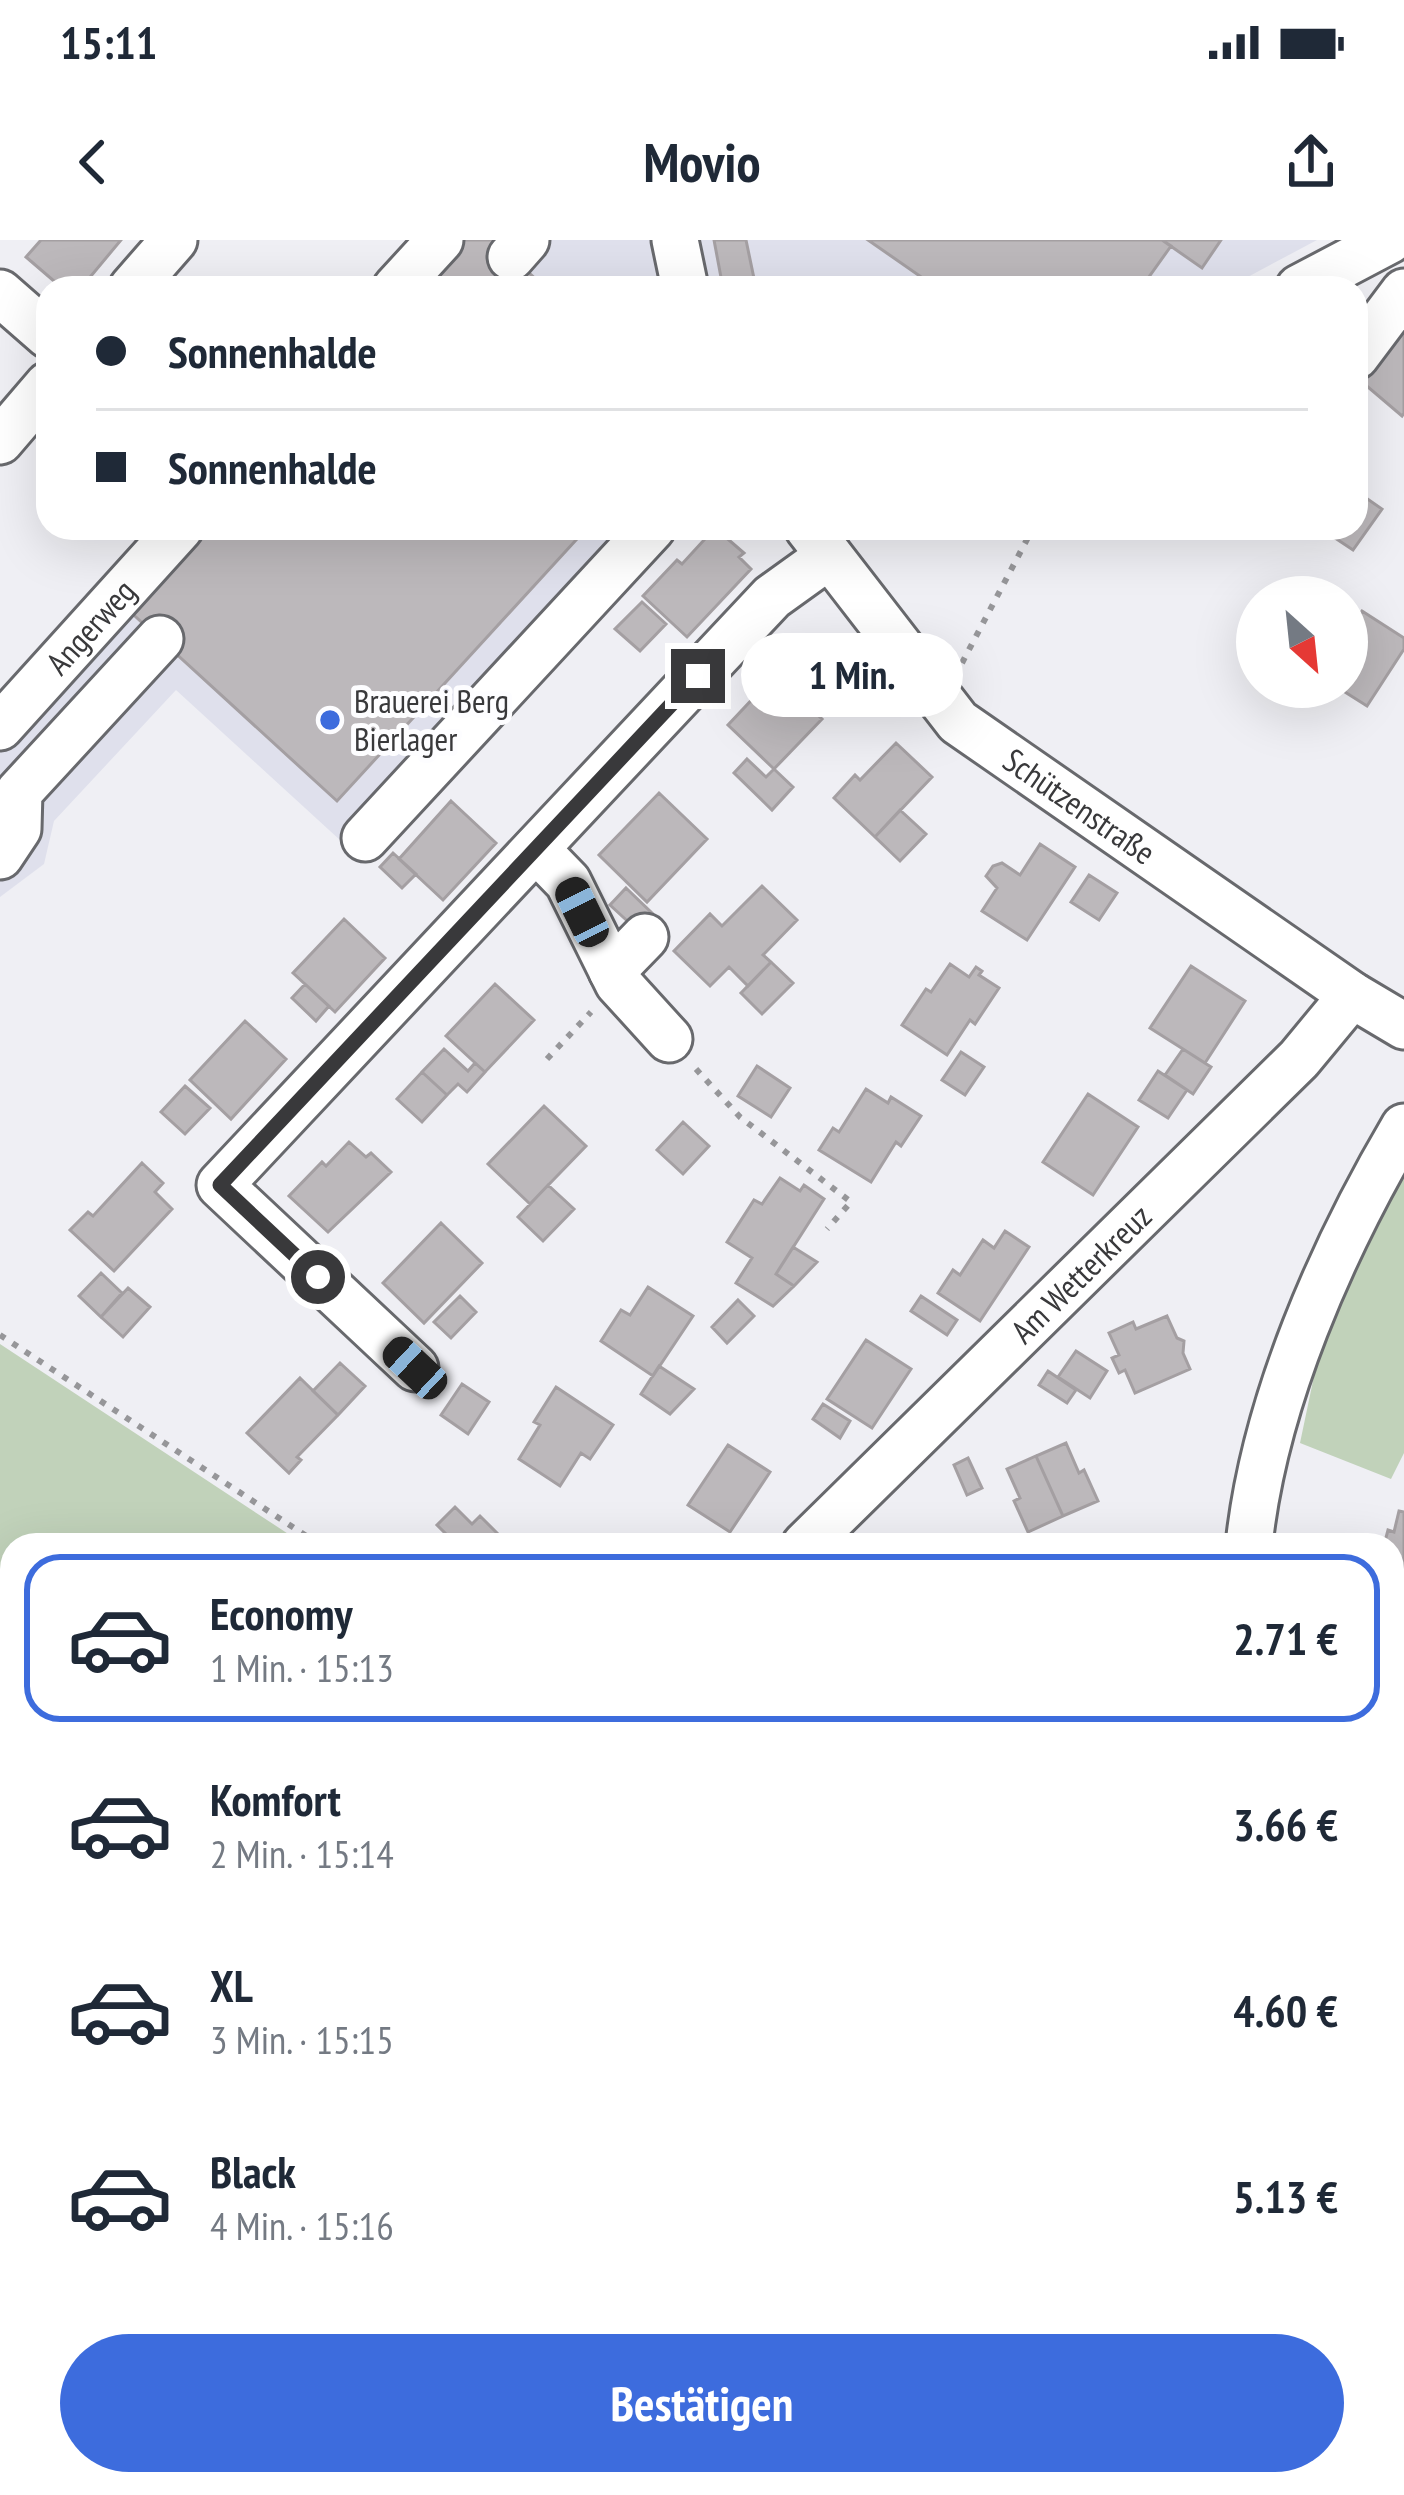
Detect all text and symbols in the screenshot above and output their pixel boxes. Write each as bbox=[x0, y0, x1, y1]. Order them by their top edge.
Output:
text: 15:11 bbox=[60, 13, 157, 71]
text: Movio bbox=[643, 127, 761, 197]
icon: back bbox=[60, 129, 126, 195]
icon: share bbox=[1278, 129, 1344, 195]
text: Sonnenhalde bbox=[168, 322, 377, 380]
text: Sonnenhalde bbox=[168, 438, 377, 496]
street label: Angerweg bbox=[36, 570, 144, 683]
north arrow bbox=[1236, 576, 1368, 708]
map controls bbox=[1236, 576, 1368, 708]
callout: 1 Min. bbox=[740, 634, 962, 718]
route end bbox=[671, 649, 725, 703]
text: 1 Min. bbox=[808, 649, 896, 700]
place label: Brauerei Berg Bierlager bbox=[354, 679, 509, 760]
marker: Brauerei Berg Bierlager bbox=[317, 707, 343, 733]
street label: Schützenstraße bbox=[995, 738, 1164, 873]
car bbox=[550, 872, 614, 952]
street label: Am Wetterkreuz bbox=[1001, 1195, 1160, 1352]
route start bbox=[291, 1250, 345, 1304]
car bbox=[376, 1330, 454, 1406]
icon: car bbox=[66, 1584, 174, 1692]
text: Economy bbox=[210, 1584, 353, 1642]
text: 2.71 € bbox=[1233, 1609, 1338, 1667]
text: 1 Min. · 15:13 bbox=[210, 1642, 394, 1693]
icon: car bbox=[66, 1770, 174, 1878]
text: Komfort bbox=[210, 1770, 341, 1828]
text: 3.66 € bbox=[1233, 1795, 1338, 1853]
text: 2 Min. · 15:14 bbox=[210, 1828, 394, 1879]
icon: car bbox=[66, 1956, 174, 2064]
text: XL bbox=[210, 1956, 253, 2014]
text: 4.60 € bbox=[1233, 1981, 1338, 2039]
text: 3 Min. · 15:15 bbox=[210, 2014, 394, 2065]
icon: car bbox=[66, 2142, 174, 2250]
text: Black bbox=[210, 2142, 296, 2200]
text: 5.13 € bbox=[1233, 2167, 1338, 2225]
text: 4 Min. · 15:16 bbox=[210, 2200, 394, 2251]
button: Bestätigen bbox=[60, 2334, 1344, 2472]

